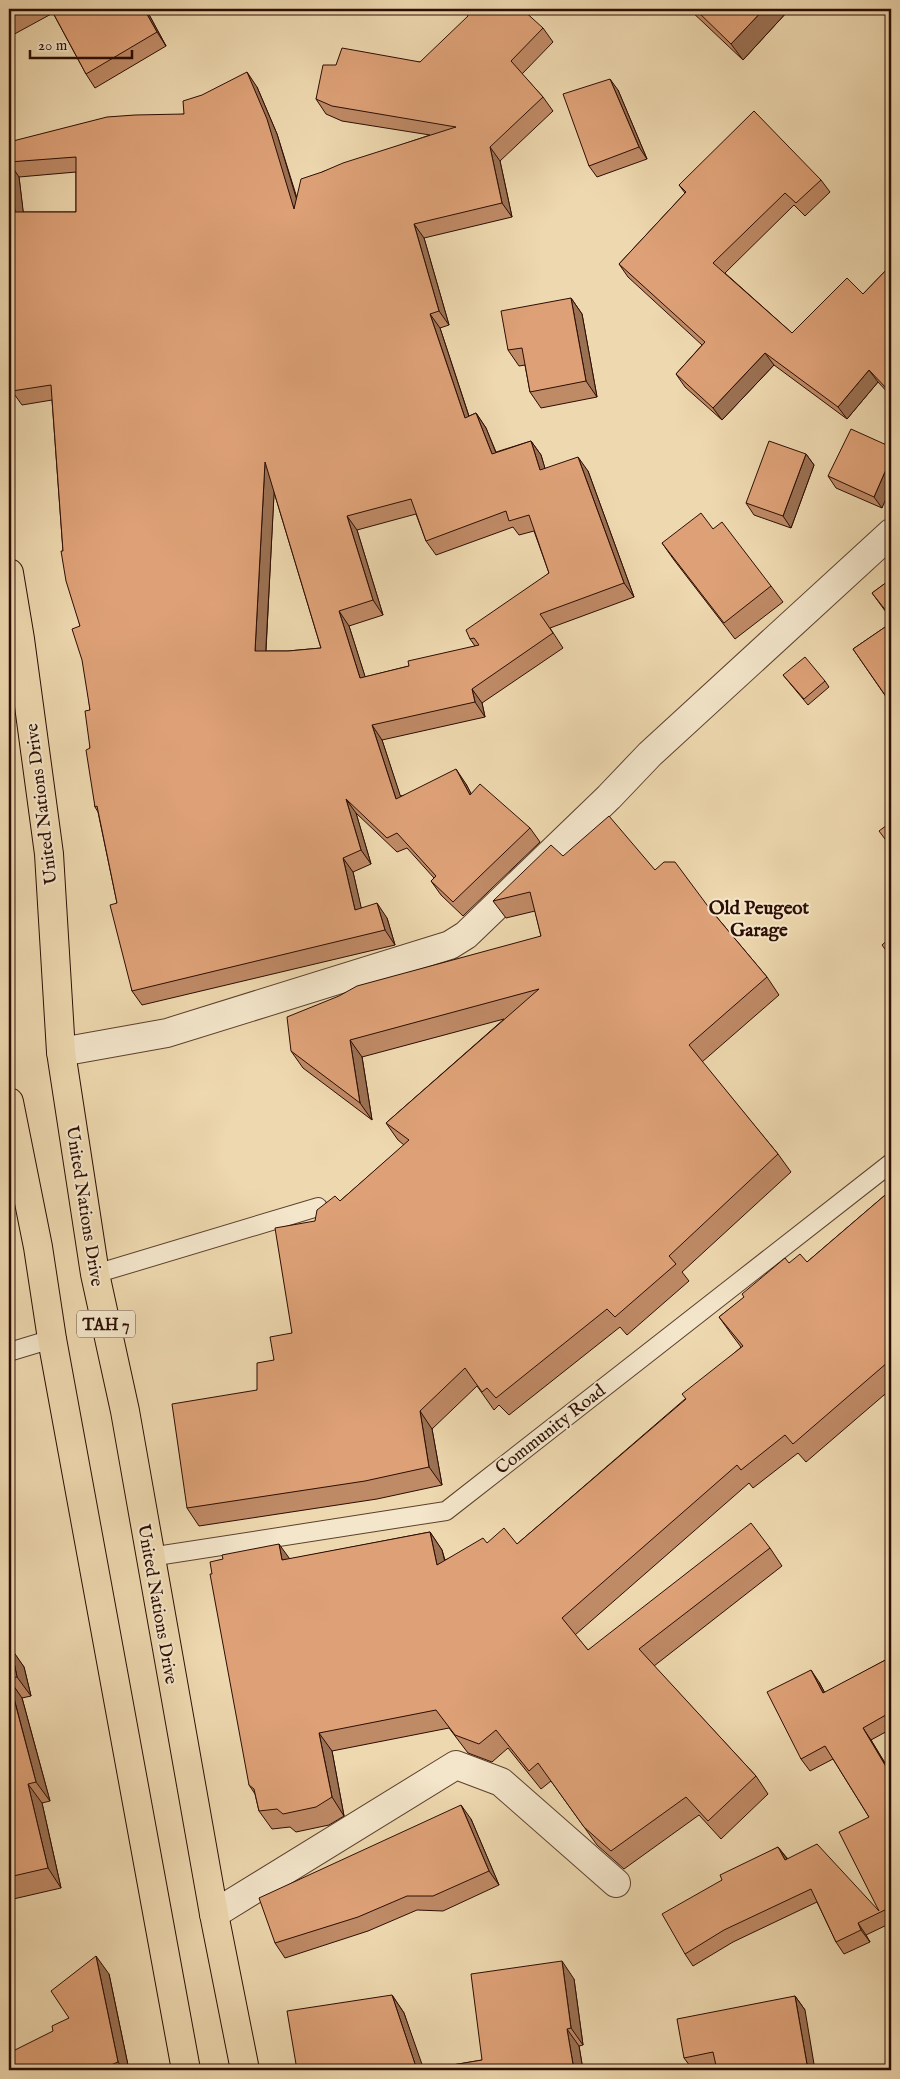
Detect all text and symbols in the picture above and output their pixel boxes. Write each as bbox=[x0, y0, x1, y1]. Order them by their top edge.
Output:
scale bar bbox=[30, 28, 132, 60]
text: 20 m bbox=[38, 36, 68, 55]
street label: United Nations Drive bbox=[21, 722, 64, 886]
district label: Old Peugeot Garage bbox=[709, 897, 810, 943]
street label: United Nations Drive bbox=[59, 1124, 108, 1288]
road number: TAH 7 bbox=[77, 1310, 135, 1338]
street label: Community Road bbox=[491, 1380, 611, 1480]
street label: United Nations Drive bbox=[131, 1522, 182, 1686]

